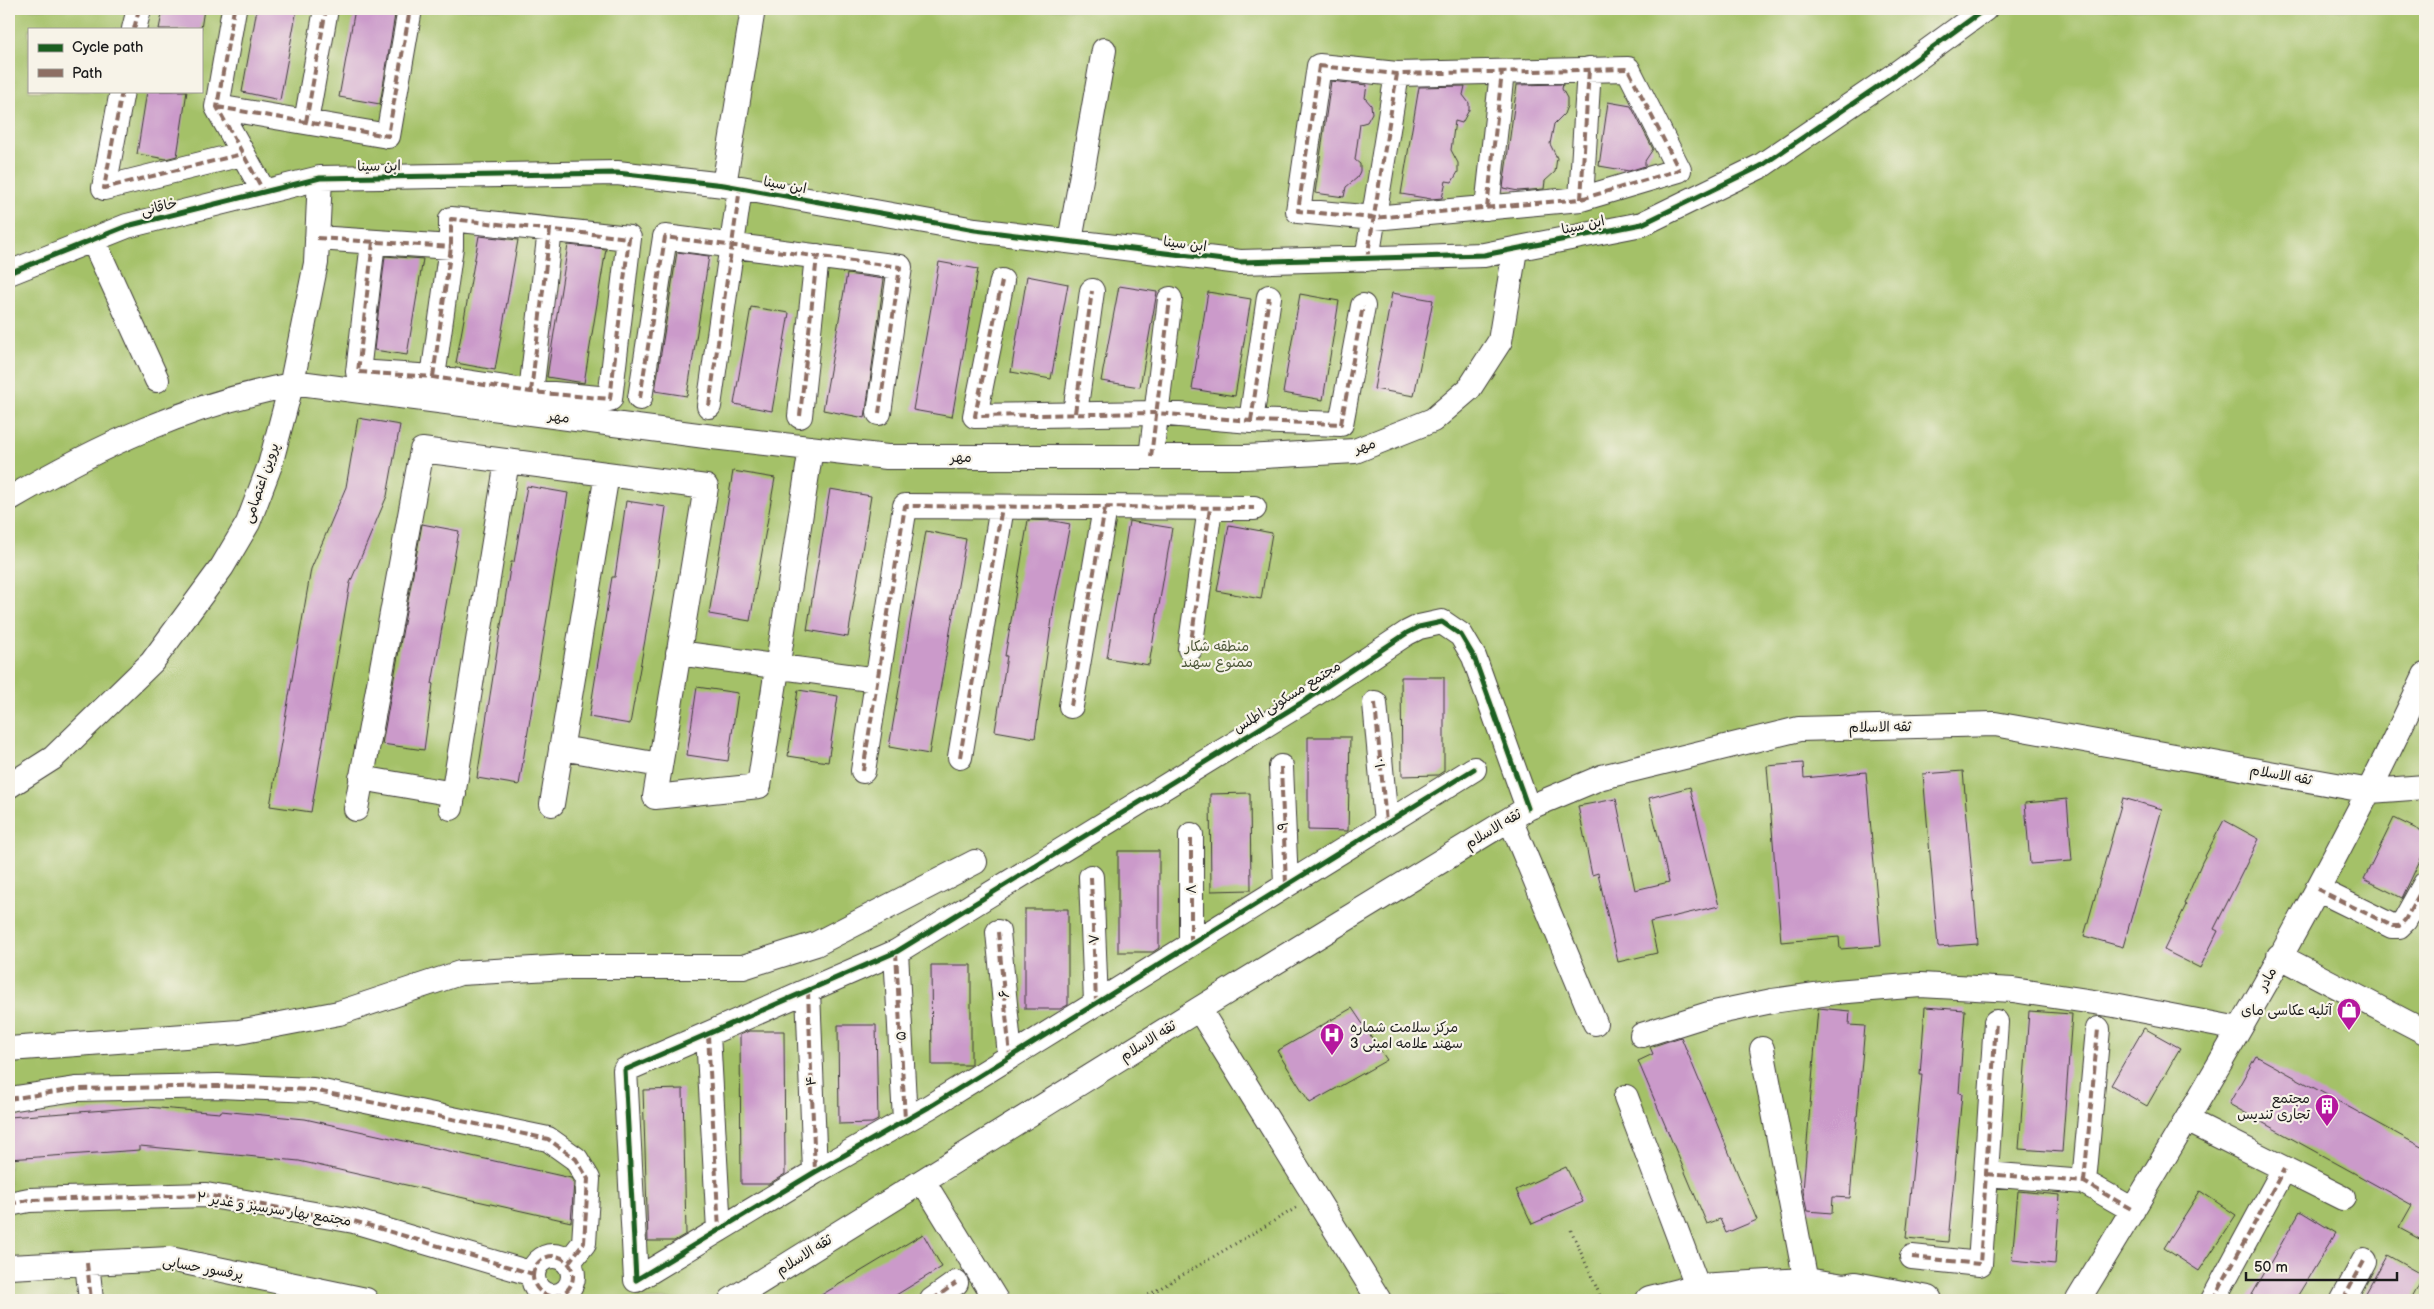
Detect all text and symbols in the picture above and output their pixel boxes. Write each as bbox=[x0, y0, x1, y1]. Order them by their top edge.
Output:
legend bbox=[28, 28, 202, 92]
text: Cycle path bbox=[72, 38, 143, 57]
text: Path bbox=[72, 64, 102, 83]
street label: ابن سینا bbox=[357, 157, 401, 175]
street label: ابن سینا bbox=[762, 173, 808, 197]
street label: خاقانی bbox=[139, 194, 179, 220]
street label: ابن سینا bbox=[1560, 212, 1606, 238]
street label: ابن سینا bbox=[1162, 233, 1208, 255]
street label: مهر bbox=[546, 407, 571, 427]
street label: مهر bbox=[1351, 435, 1378, 458]
street label: پروین اعتصامی bbox=[239, 441, 284, 526]
street label: مهر bbox=[949, 449, 972, 466]
park label: منطقه شکار ممنوع سهند bbox=[1181, 638, 1253, 673]
street label: مجتمع مسکونی اطلس bbox=[1230, 657, 1345, 739]
street label: ثقه الاسلام bbox=[1849, 718, 1912, 738]
street label: ۱۰ bbox=[1371, 757, 1389, 769]
street label: ثقه الاسلام bbox=[2248, 761, 2314, 791]
street label: ثقه الاسلام bbox=[1462, 805, 1526, 854]
street label: ۹ bbox=[1274, 821, 1292, 831]
street label: ۸ bbox=[1183, 884, 1200, 894]
street label: ۷ bbox=[1085, 934, 1103, 944]
street label: مادر bbox=[2253, 964, 2280, 995]
street label: ۶ bbox=[995, 989, 1013, 999]
shop icon: آتلیه عکاسی مای bbox=[2336, 997, 2362, 1031]
place label: آتلیه عکاسی مای bbox=[2241, 1002, 2333, 1019]
street label: ثقه الاسلام bbox=[1117, 1017, 1181, 1067]
place label: مرکز سلامت شماره 3 سهند علامه امینی bbox=[1350, 1019, 1463, 1052]
hospital icon: مرکز سلامت شماره 3 سهند علامه امینی bbox=[1319, 1022, 1345, 1056]
street label: ۵ bbox=[892, 1031, 910, 1041]
street label: ۴ bbox=[802, 1075, 820, 1087]
place label: مجتمع تجاری تندیس bbox=[2237, 1090, 2311, 1123]
building icon: مجتمع تجاری تندیس bbox=[2314, 1093, 2340, 1127]
street label: مجتمع بهار سرسبز و غدیر ۲ bbox=[195, 1188, 353, 1232]
street label: ثقه الاسلام bbox=[773, 1231, 837, 1281]
scale bar bbox=[2246, 1249, 2398, 1281]
street label: پرفسور حسابی bbox=[161, 1253, 245, 1284]
text: 50 m bbox=[2254, 1258, 2288, 1277]

